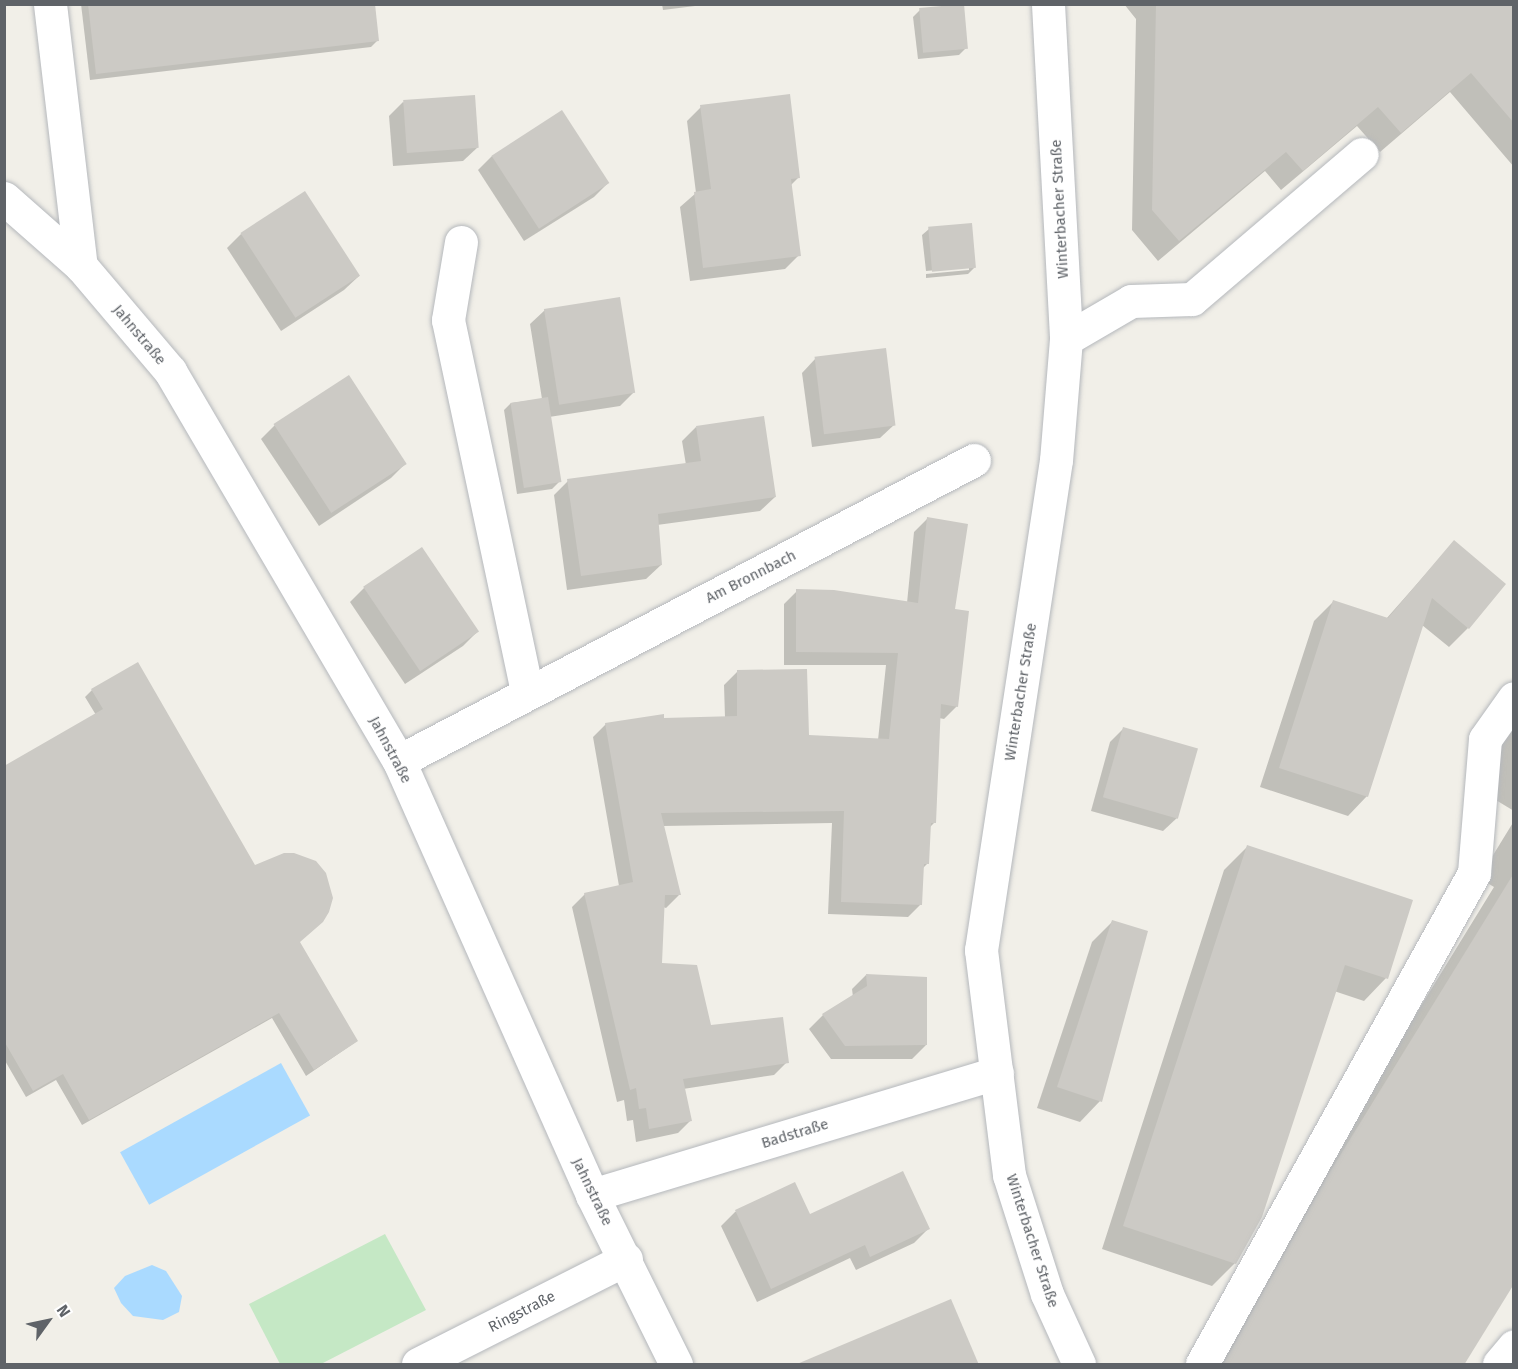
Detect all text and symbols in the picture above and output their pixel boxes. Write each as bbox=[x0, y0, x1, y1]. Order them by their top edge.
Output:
street label: Winterbacher Straße bbox=[1047, 139, 1073, 279]
street label: Jahnstraße bbox=[109, 301, 169, 369]
street label: Am Bronnbach bbox=[703, 546, 799, 608]
street label: Winterbacher Straße bbox=[1001, 622, 1041, 762]
street label: Jahnstraße bbox=[365, 713, 415, 787]
street label: Badstraße bbox=[759, 1115, 831, 1153]
street label: Jahnstraße bbox=[568, 1155, 616, 1229]
street label: Winterbacher Straße bbox=[1002, 1172, 1062, 1310]
street label: Ringstraße bbox=[486, 1287, 558, 1337]
north arrow bbox=[18, 1291, 78, 1351]
text: N bbox=[53, 1301, 74, 1321]

